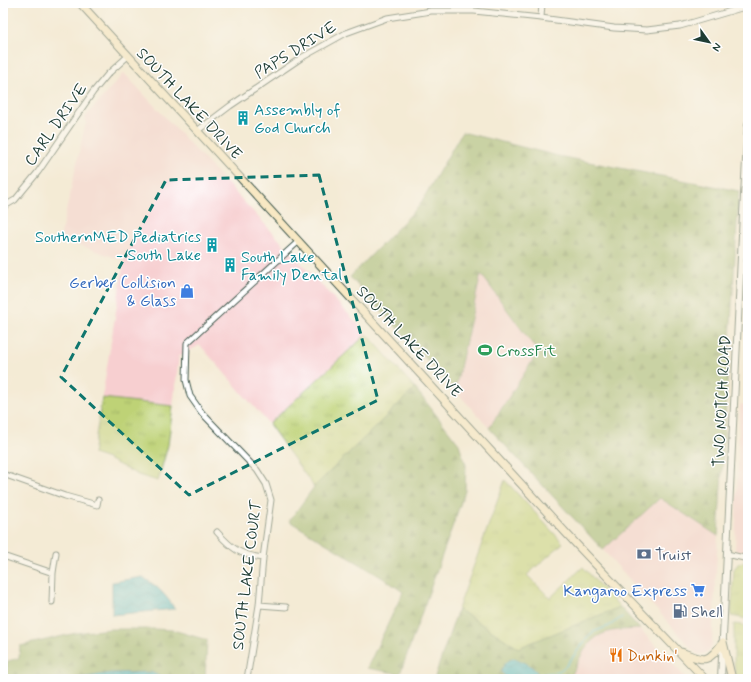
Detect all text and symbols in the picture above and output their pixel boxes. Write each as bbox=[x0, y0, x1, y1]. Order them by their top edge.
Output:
street label: PAPS DRIVE bbox=[251, 17, 341, 84]
north arrow bbox=[689, 22, 729, 62]
text: N bbox=[709, 40, 724, 54]
street label: SOUTH LAKE DRIVE bbox=[131, 44, 246, 165]
street label: CARL DRIVE bbox=[20, 79, 93, 170]
place label: Assembly of God Church bbox=[254, 100, 341, 139]
building icon: Assembly of God Church bbox=[235, 110, 251, 126]
place label: SouthernMED Pediatrics - South Lake bbox=[35, 227, 201, 266]
building icon: SouthernMED Pediatrics - South Lake bbox=[204, 237, 220, 253]
place label: South Lake Family Dental bbox=[241, 247, 342, 286]
building icon: South Lake Family Dental bbox=[222, 257, 238, 273]
place label: Gerber Collision & Glass bbox=[69, 273, 176, 312]
street label: SOUTH LAKE DRIVE bbox=[351, 282, 466, 403]
shop icon: Gerber Collision & Glass bbox=[179, 283, 195, 299]
street label: TWO NOTCH ROAD bbox=[709, 335, 736, 468]
place label: CrossFit bbox=[496, 341, 557, 362]
sports icon: CrossFit bbox=[477, 342, 493, 358]
street label: SOUTH LAKE COURT bbox=[228, 498, 267, 651]
place label: Truist bbox=[655, 545, 691, 566]
bank icon: Truist bbox=[636, 546, 652, 562]
place label: Kangaroo Express bbox=[563, 581, 687, 603]
supermarket icon: Kangaroo Express bbox=[690, 582, 706, 598]
place label: Shell bbox=[691, 602, 723, 623]
fuel station icon: Shell bbox=[672, 603, 688, 619]
place label: Dunkin' bbox=[627, 646, 678, 667]
restaurant icon: Dunkin' bbox=[608, 647, 624, 663]

